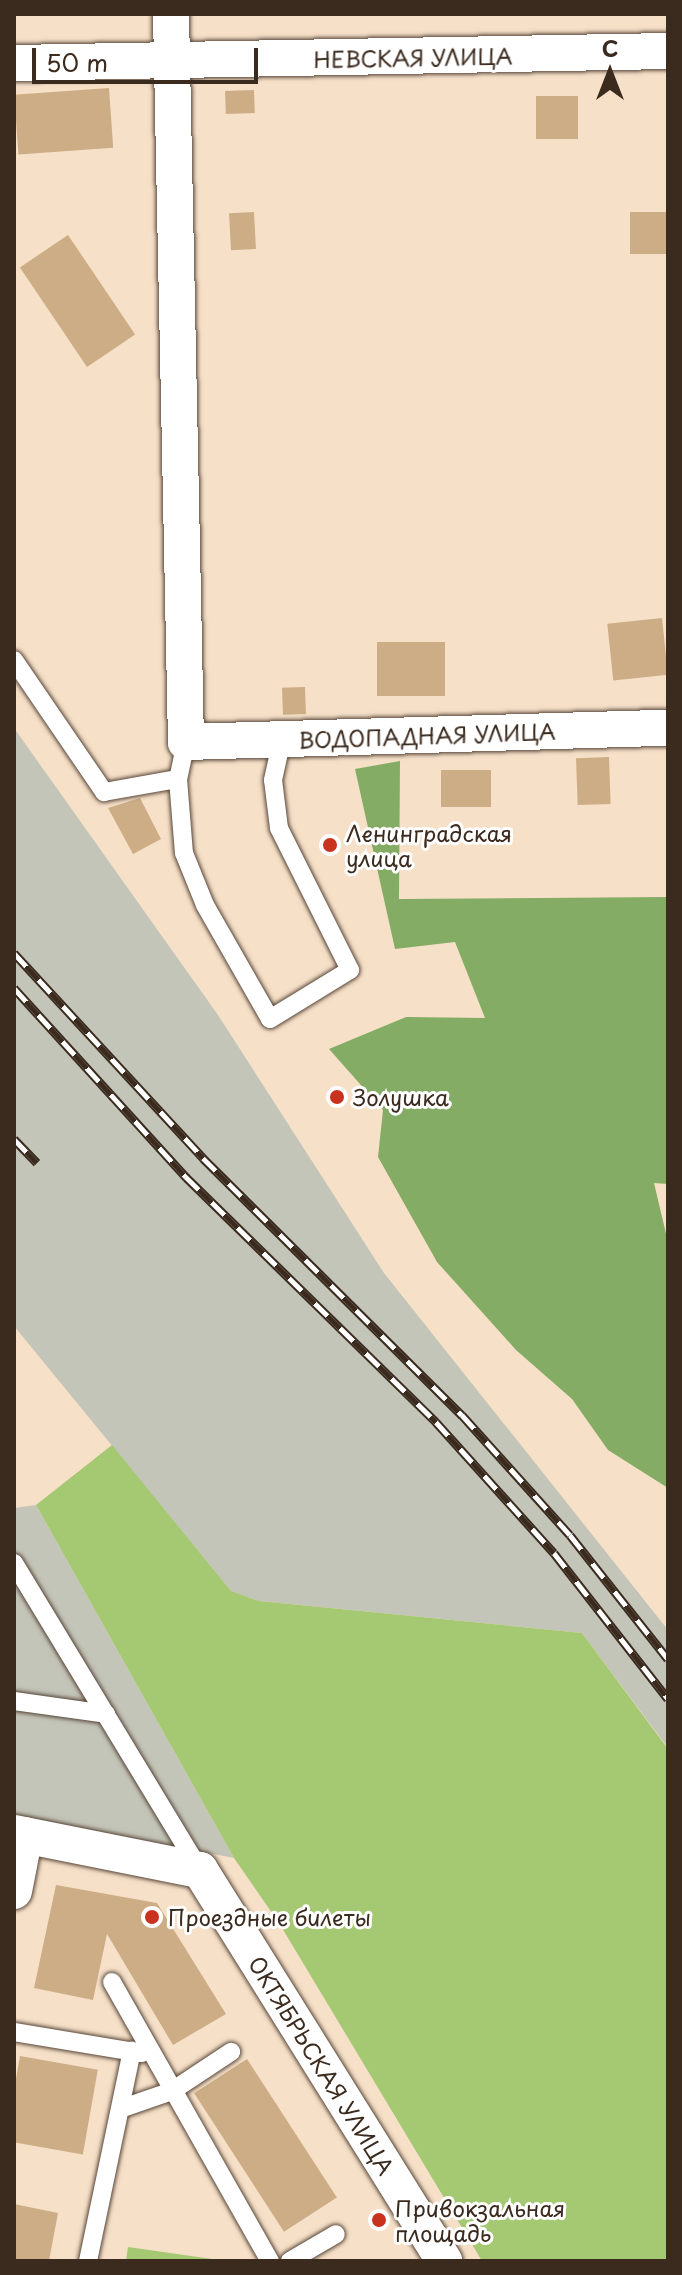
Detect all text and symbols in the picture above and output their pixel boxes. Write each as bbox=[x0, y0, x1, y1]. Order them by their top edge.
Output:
text: С bbox=[602, 31, 618, 64]
scale bar bbox=[36, 32, 262, 82]
north arrow bbox=[570, 32, 650, 112]
street label: НЕВСКАЯ УЛИЦА bbox=[313, 42, 513, 72]
text: 50 m bbox=[46, 44, 108, 80]
street label: ВОДОПАДНАЯ УЛИЦА bbox=[298, 717, 556, 753]
place label: Ленинградская улица bbox=[346, 819, 512, 870]
marker: Ленинградская улица bbox=[321, 836, 339, 854]
place label: Золушка bbox=[353, 1084, 449, 1110]
marker: Золушка bbox=[328, 1088, 346, 1106]
place label: Проездные билеты bbox=[168, 1904, 373, 1930]
marker: Проездные билеты bbox=[143, 1908, 161, 1926]
street label: ОКТЯБРЬСКАЯ УЛИЦА bbox=[244, 1951, 400, 2179]
place label: Привокзальная площадь bbox=[395, 2194, 565, 2246]
marker: Привокзальная площадь bbox=[370, 2211, 388, 2229]

